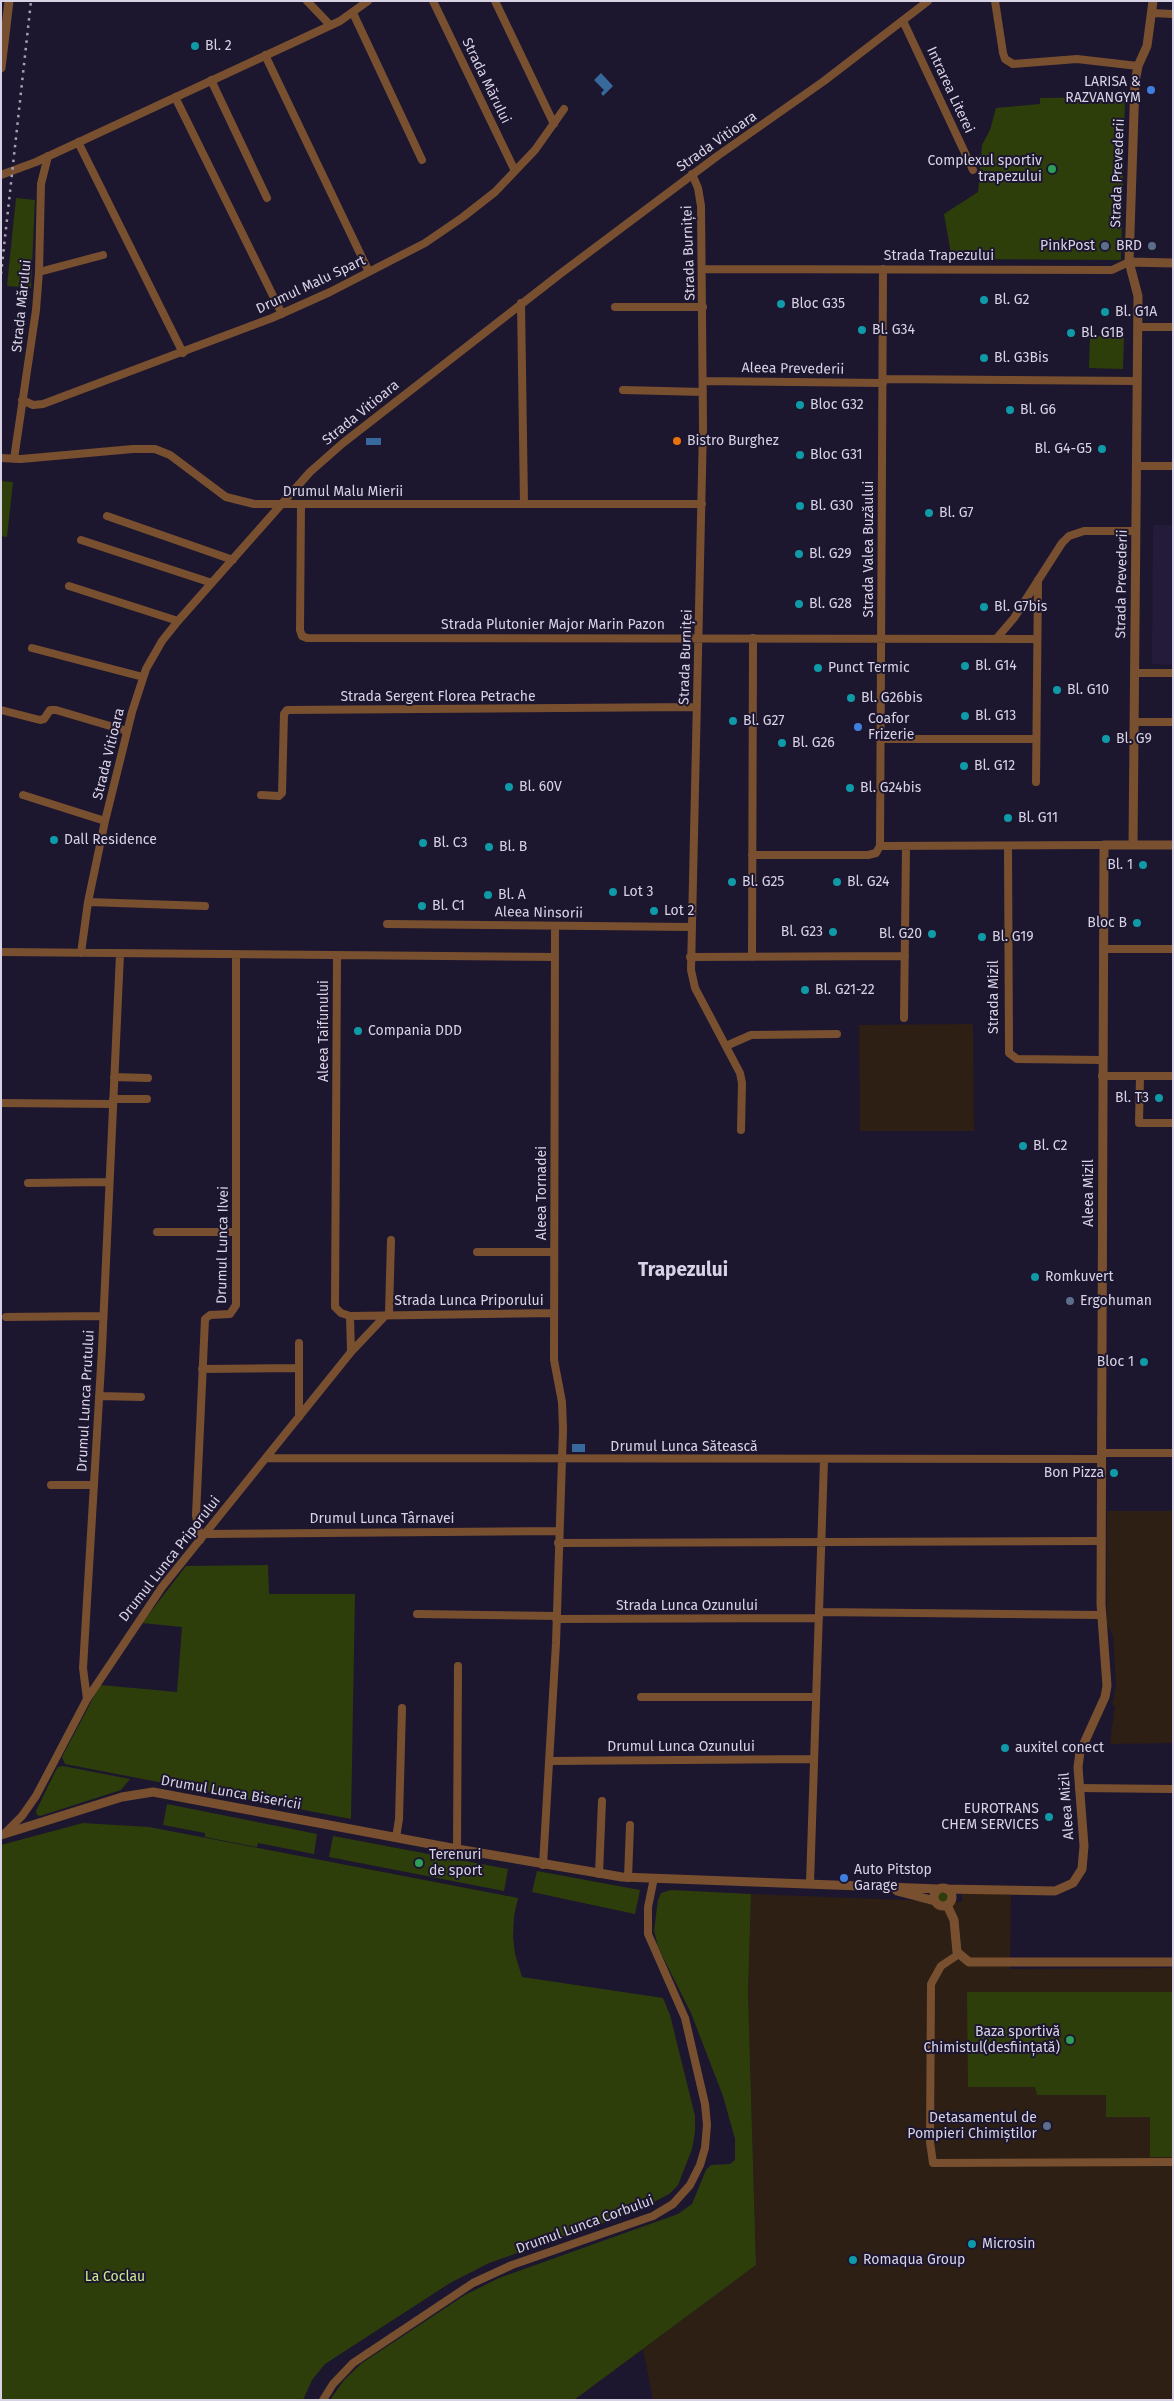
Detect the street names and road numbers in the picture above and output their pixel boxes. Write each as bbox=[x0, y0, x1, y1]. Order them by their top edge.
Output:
street label: Strada Mărului bbox=[458, 35, 514, 127]
street label: Intrarea Literei bbox=[923, 44, 977, 136]
street label: Strada Vitioara bbox=[674, 108, 760, 176]
street label: Strada Prevederii bbox=[1108, 118, 1128, 228]
street label: Strada Burniței bbox=[679, 205, 699, 301]
street label: Strada Trapezului bbox=[884, 248, 994, 264]
street label: Drumul Malu Spart bbox=[254, 252, 368, 318]
street label: Strada Mărului bbox=[9, 259, 35, 353]
street label: Aleea Prevederii bbox=[742, 360, 844, 378]
street label: Strada Vitioara bbox=[319, 377, 403, 449]
street label: Strada Valea Buzăului bbox=[861, 481, 877, 617]
street label: Drumul Malu Mierii bbox=[283, 484, 403, 500]
street label: Strada Prevederii bbox=[1113, 529, 1131, 639]
street label: Strada Burniței bbox=[676, 609, 696, 705]
street label: Strada Plutonier Major Marin Pazon bbox=[441, 617, 665, 633]
street label: Strada Sergent Florea Petrache bbox=[340, 689, 536, 705]
street label: Strada Vitioara bbox=[90, 706, 128, 802]
street label: Aleea Ninsorii bbox=[495, 904, 583, 922]
street label: Strada Mizil bbox=[986, 960, 1002, 1034]
street label: Aleea Taifunului bbox=[316, 980, 332, 1082]
street label: Aleea Tornadei bbox=[534, 1146, 550, 1240]
street label: Aleea Mizil bbox=[1081, 1159, 1097, 1227]
street label: Drumul Lunca Ilvei bbox=[214, 1186, 232, 1304]
street label: Strada Lunca Priporului bbox=[394, 1293, 544, 1309]
street label: Drumul Lunca Prutului bbox=[74, 1329, 98, 1473]
street label: Drumul Lunca Sătească bbox=[610, 1439, 758, 1455]
street label: Drumul Lunca Priporului bbox=[116, 1493, 224, 1625]
street label: Drumul Lunca Târnavei bbox=[309, 1511, 455, 1527]
street label: Strada Lunca Ozunului bbox=[616, 1598, 758, 1614]
street label: Drumul Lunca Ozunului bbox=[607, 1739, 755, 1755]
street label: Drumul Lunca Bisericii bbox=[160, 1772, 302, 1814]
street label: Aleea Mizil bbox=[1056, 1772, 1078, 1840]
street label: Drumul Lunca Corbului bbox=[514, 2192, 656, 2258]

